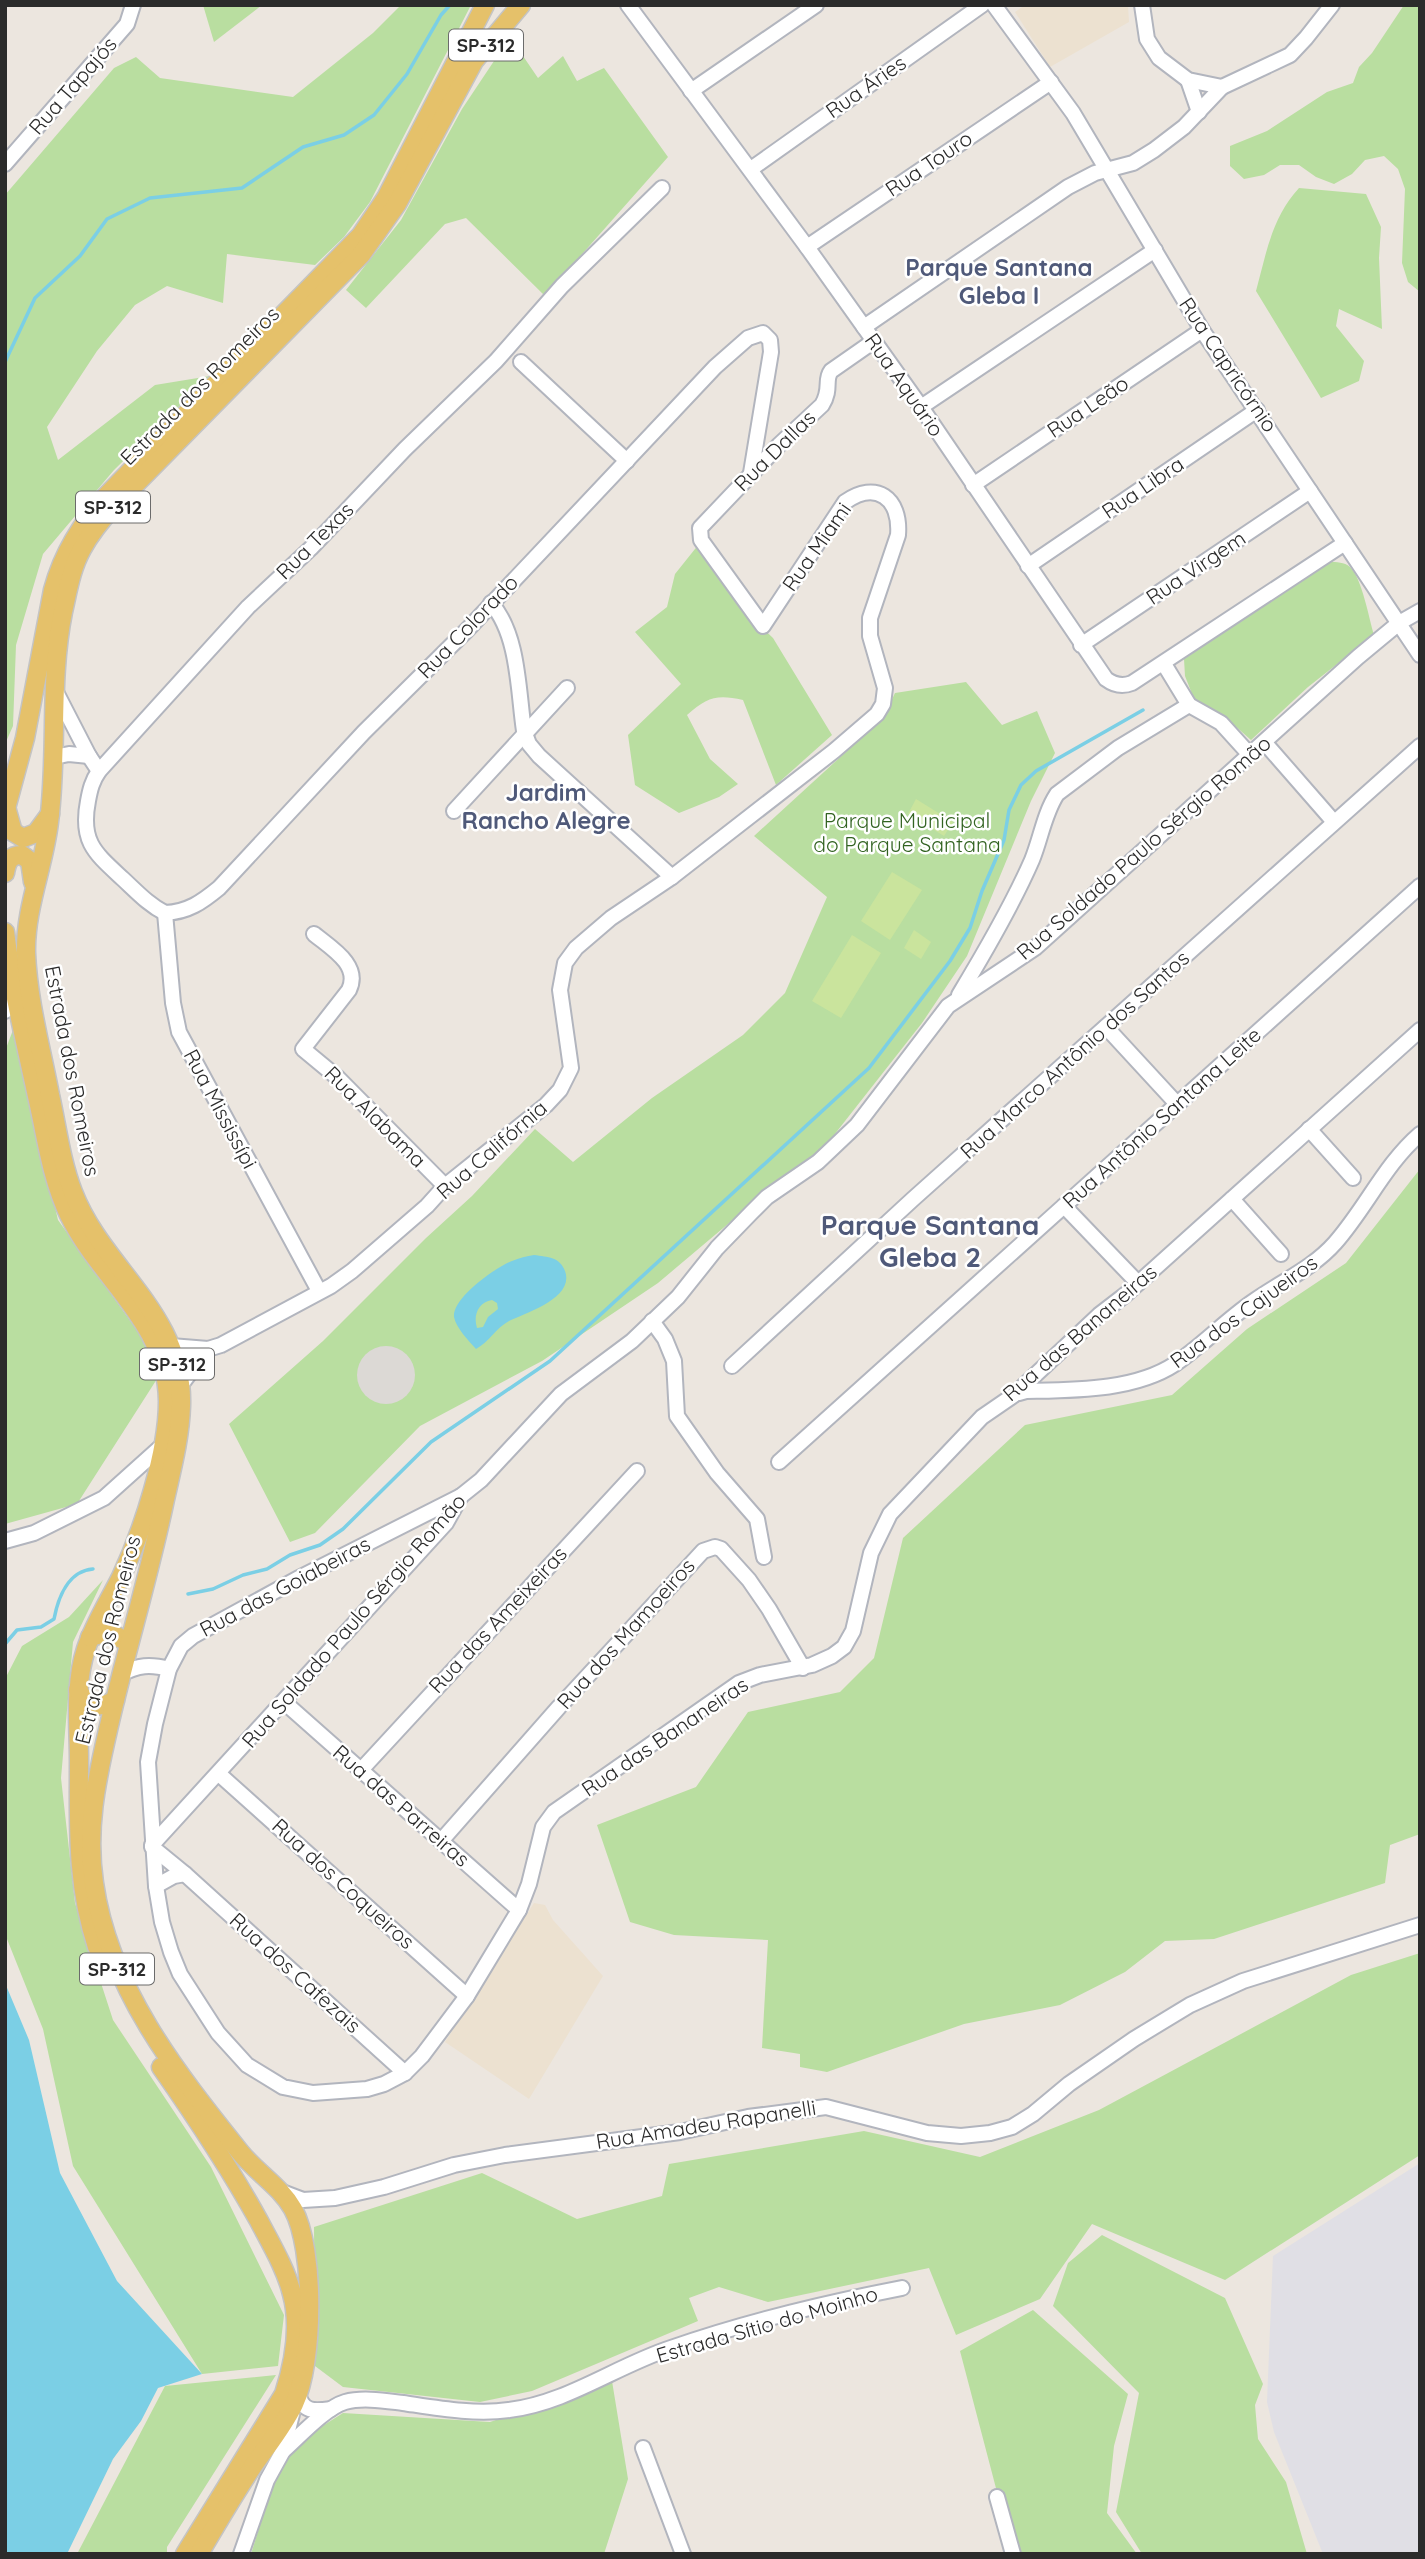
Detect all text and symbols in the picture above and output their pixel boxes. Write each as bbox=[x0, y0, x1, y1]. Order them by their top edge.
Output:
road number: SP-312 bbox=[449, 30, 523, 60]
street label: Rua Tapajós bbox=[23, 31, 122, 140]
street label: Rua Áries bbox=[820, 49, 911, 123]
street label: Rua Touro bbox=[880, 125, 977, 202]
district label: Parque Santana Gleba I bbox=[905, 252, 1093, 310]
street label: Rua Capricórnio bbox=[1174, 292, 1283, 437]
street label: Estrada dos Romeiros bbox=[114, 300, 284, 470]
street label: Rua Aquário bbox=[860, 328, 950, 441]
street label: Rua Leão bbox=[1042, 369, 1133, 443]
street label: Rua Dallas bbox=[728, 404, 820, 496]
street label: Rua Libra bbox=[1097, 450, 1188, 524]
road number: SP-312 bbox=[76, 492, 150, 522]
street label: Rua Texas bbox=[270, 496, 358, 584]
street label: Rua Miami bbox=[776, 497, 856, 596]
street label: Rua Virgem bbox=[1141, 524, 1250, 610]
street label: Rua Colorado bbox=[411, 569, 523, 684]
street label: Rua Soldado Paulo Sérgio Romão bbox=[1011, 730, 1276, 965]
district label: Jardim Rancho Alegre bbox=[461, 777, 631, 835]
park label: Parque Municipal do Parque Santana bbox=[813, 807, 1001, 857]
street label: Rua Marco Antônio dos Santos bbox=[955, 945, 1194, 1164]
street label: Estrada dos Romeiros bbox=[40, 963, 106, 1178]
street label: Rua Antônio Santana Leite bbox=[1057, 1021, 1266, 1213]
street label: Rua Mississípi bbox=[178, 1044, 263, 1173]
street label: Rua Alabama bbox=[320, 1060, 432, 1172]
street label: Rua Califórnia bbox=[431, 1094, 552, 1204]
district label: Parque Santana Gleba 2 bbox=[821, 1207, 1039, 1274]
street label: Rua dos Cajueiros bbox=[1165, 1249, 1322, 1373]
street label: Rua das Bananeiras bbox=[997, 1258, 1162, 1406]
road number: SP-312 bbox=[140, 1348, 214, 1380]
street label: Rua Soldado Paulo Sérgio Romão bbox=[236, 1488, 471, 1753]
street label: Rua das Goiabeiras bbox=[195, 1530, 374, 1642]
street label: Estrada dos Romeiros bbox=[69, 1533, 146, 1747]
street label: Rua das Ameixeiras bbox=[423, 1541, 572, 1698]
street label: Rua dos Mamoeiros bbox=[551, 1553, 700, 1714]
street label: Rua das Bananeiras bbox=[576, 1671, 753, 1802]
street label: Rua das Parreiras bbox=[328, 1739, 475, 1872]
street label: Rua dos Coqueiros bbox=[267, 1812, 420, 1954]
street label: Rua dos Cafezais bbox=[225, 1907, 367, 2038]
road number: SP-312 bbox=[80, 1954, 154, 1984]
street label: Rua Amadeu Rapanelli bbox=[594, 2094, 818, 2154]
street label: Estrada Sítio do Moinho bbox=[653, 2280, 881, 2368]

